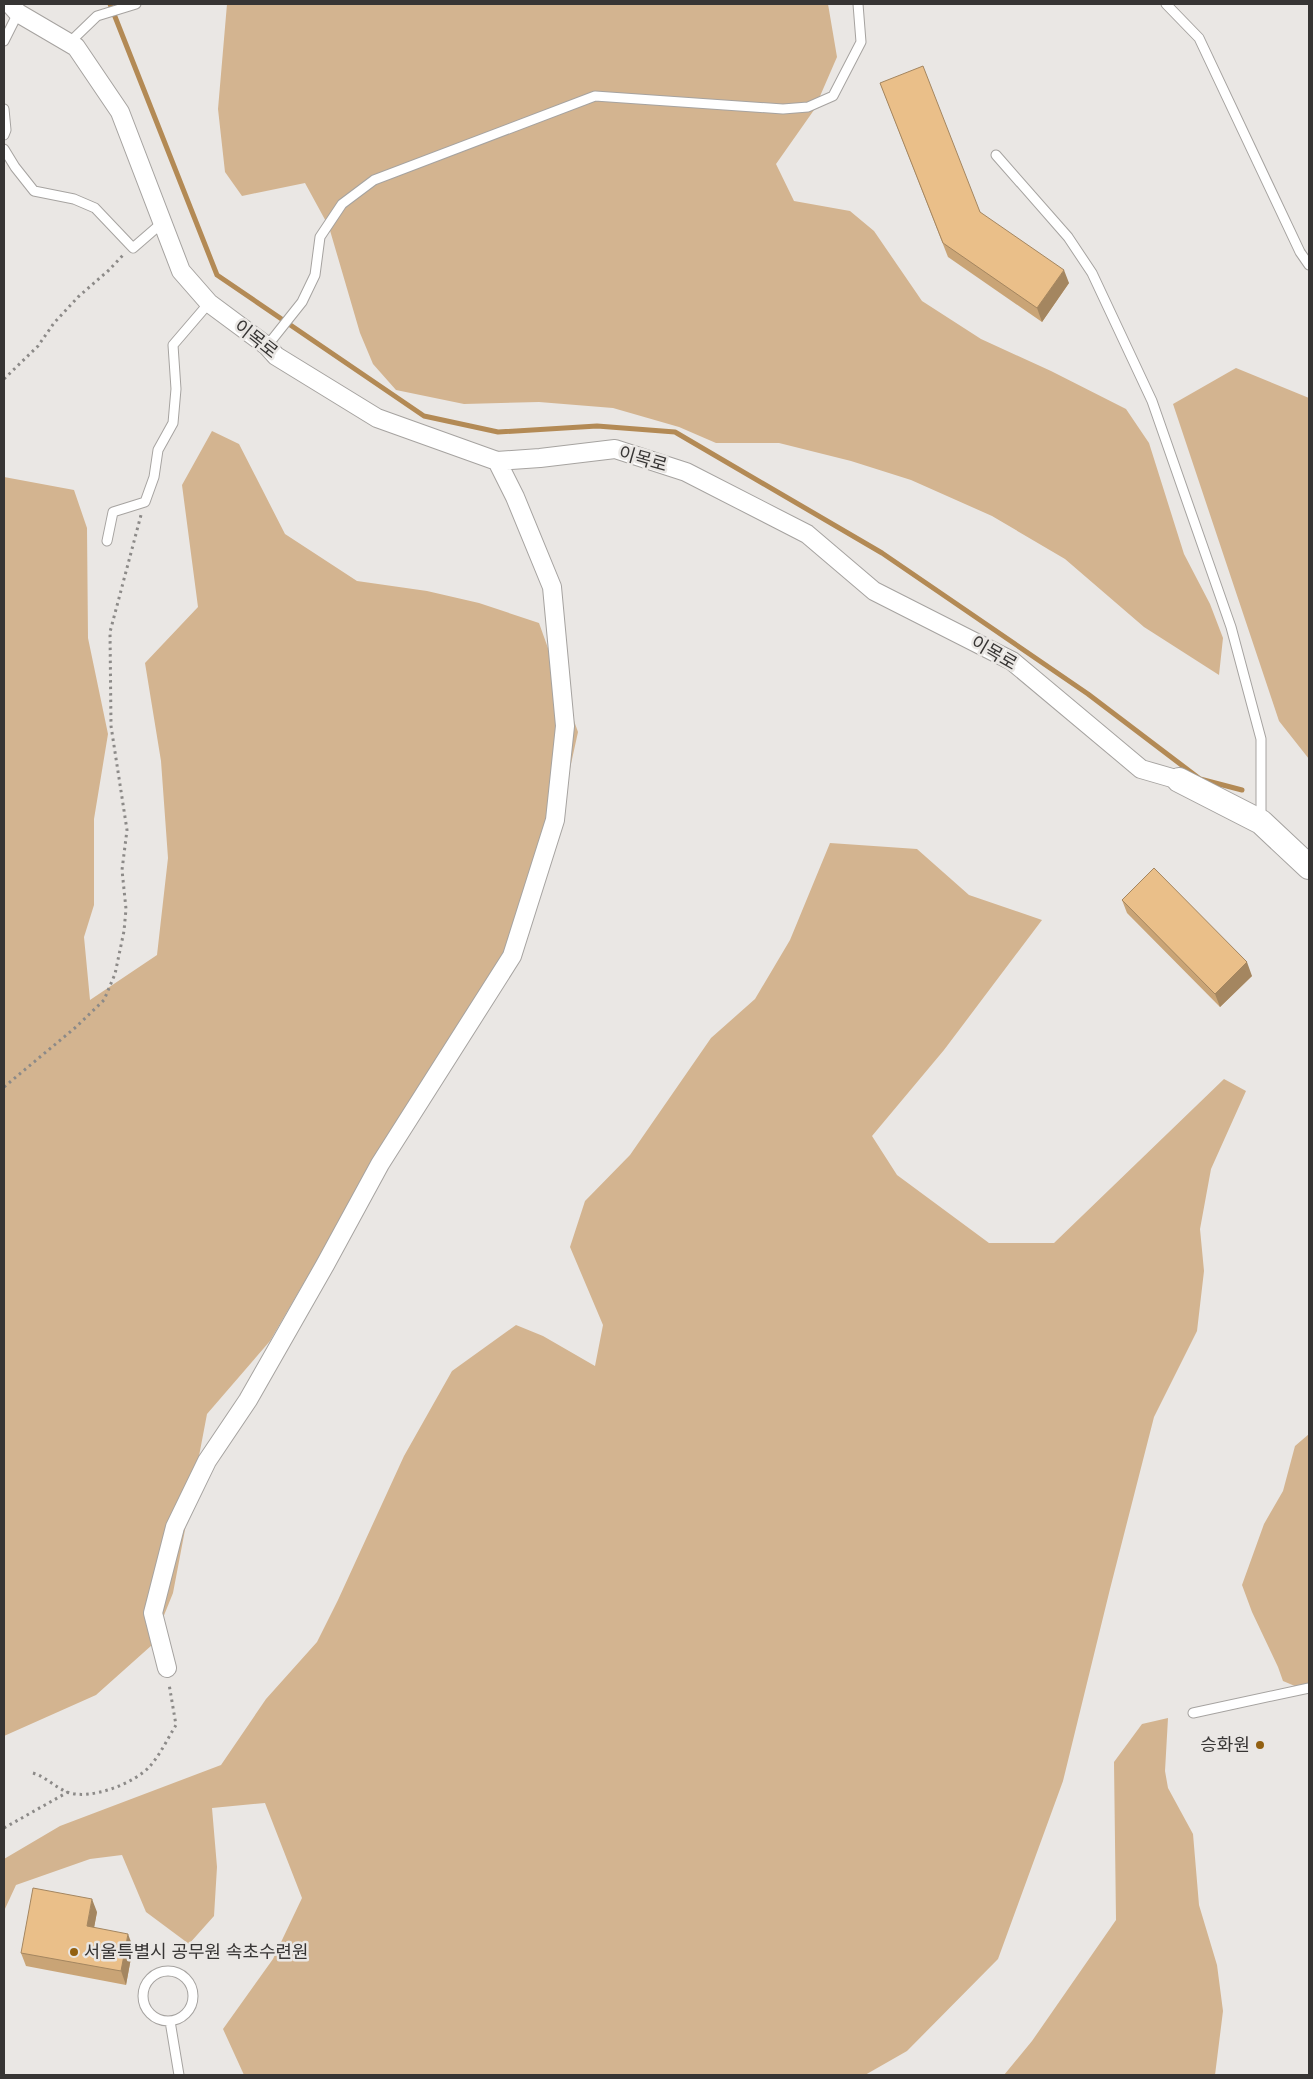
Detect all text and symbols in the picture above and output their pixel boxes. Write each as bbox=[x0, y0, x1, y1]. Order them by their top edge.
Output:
street label: 이목로 bbox=[230, 315, 282, 363]
street label: 이목로 bbox=[616, 442, 670, 476]
street label: 이목로 bbox=[967, 631, 1021, 675]
place label: 승화원 bbox=[1200, 1734, 1250, 1756]
marker: 승화원 bbox=[1254, 1739, 1266, 1751]
place label: 서울특별시 공무원 속초수련원 bbox=[84, 1941, 309, 1963]
marker: 서울특별시 공무원 속초수련원 bbox=[68, 1946, 80, 1958]

